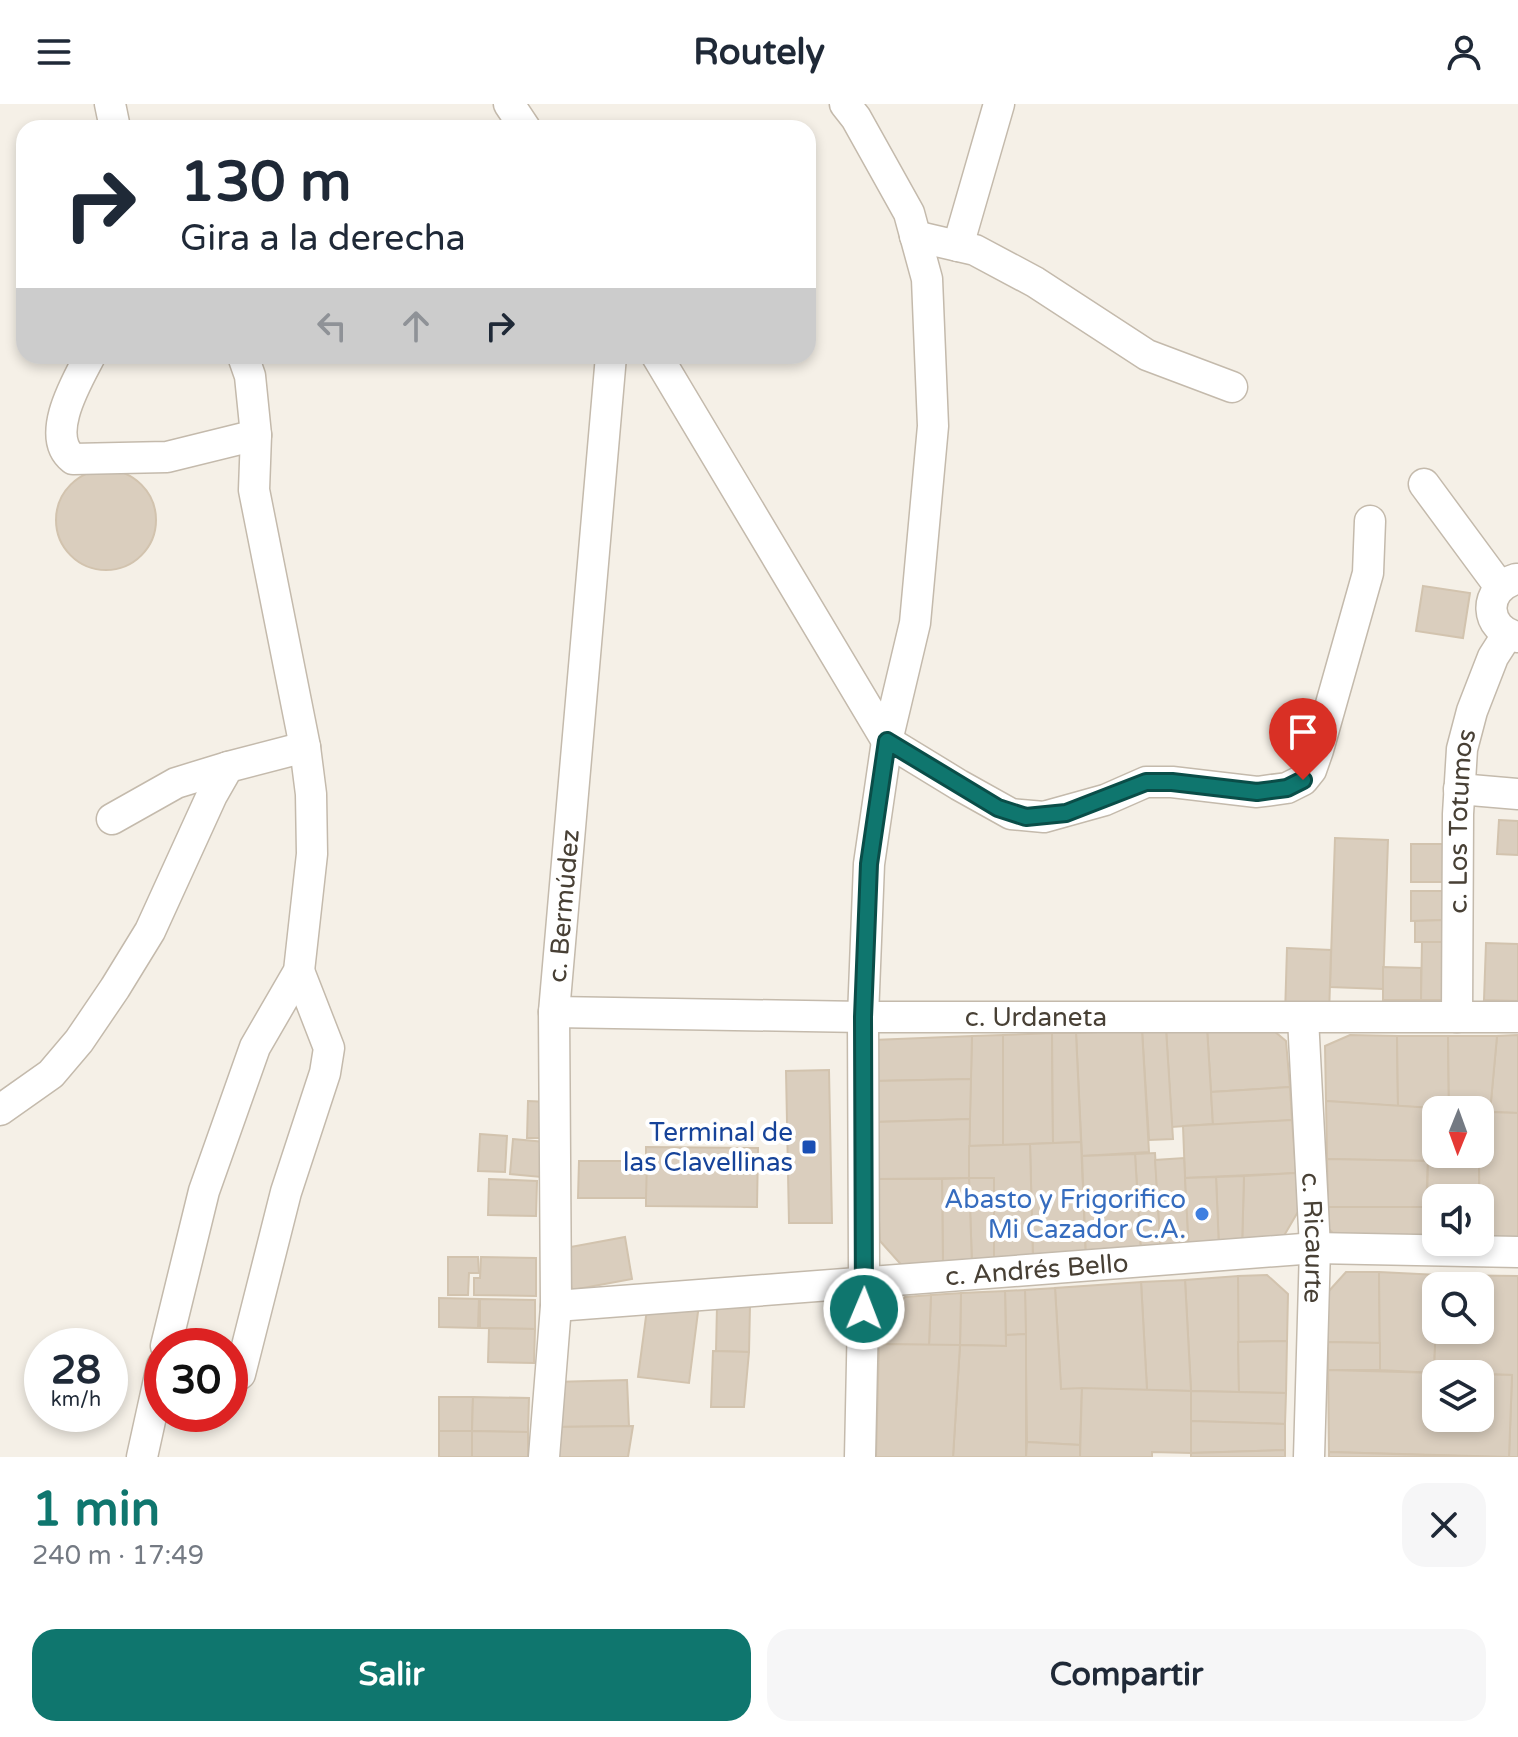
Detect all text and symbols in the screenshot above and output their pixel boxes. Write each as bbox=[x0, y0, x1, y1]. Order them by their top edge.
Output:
icon: menu bbox=[32, 30, 76, 74]
icon: person bbox=[1442, 30, 1486, 74]
text: Routely bbox=[693, 31, 825, 74]
text: 130 m bbox=[180, 149, 351, 216]
icon: right bbox=[48, 152, 152, 256]
text: Gira a la derecha bbox=[180, 217, 466, 260]
icon: left bbox=[310, 304, 354, 348]
icon: ahead bbox=[394, 304, 438, 348]
icon: right bbox=[478, 304, 522, 348]
pin bbox=[1269, 698, 1337, 780]
icon: arrive bbox=[1281, 710, 1325, 754]
street label: c. Los Totumos bbox=[1442, 725, 1482, 914]
street label: c. Bermúdez bbox=[541, 828, 585, 984]
street label: c. Urdaneta bbox=[965, 1002, 1107, 1033]
north arrow bbox=[1422, 1096, 1494, 1168]
map controls bbox=[1422, 1096, 1494, 1432]
place label: Terminal de las Clavellinas bbox=[623, 1117, 793, 1178]
marker: Terminal de las Clavellinas bbox=[800, 1138, 818, 1156]
street label: c. Ricaurte bbox=[1296, 1171, 1331, 1304]
place label: Abasto y Frigorifico Mi Cazador C.A. bbox=[944, 1184, 1186, 1245]
button: sound bbox=[1422, 1184, 1494, 1256]
marker: Abasto y Frigorifico Mi Cazador C.A. bbox=[1193, 1205, 1211, 1223]
street label: c. Andrés Bello bbox=[944, 1247, 1129, 1292]
position arrow bbox=[822, 1267, 906, 1351]
button: search bbox=[1422, 1272, 1494, 1344]
speed limit sign: 30 bbox=[144, 1328, 248, 1432]
text: 28 bbox=[51, 1346, 101, 1394]
button: layers bbox=[1422, 1360, 1494, 1432]
text: km/h bbox=[51, 1388, 101, 1412]
text: 1 min bbox=[32, 1481, 160, 1539]
button: close bbox=[1402, 1483, 1486, 1567]
text: 240 m · 17:49 bbox=[32, 1540, 204, 1571]
button: Salir bbox=[32, 1629, 751, 1721]
button: Compartir bbox=[767, 1629, 1486, 1721]

